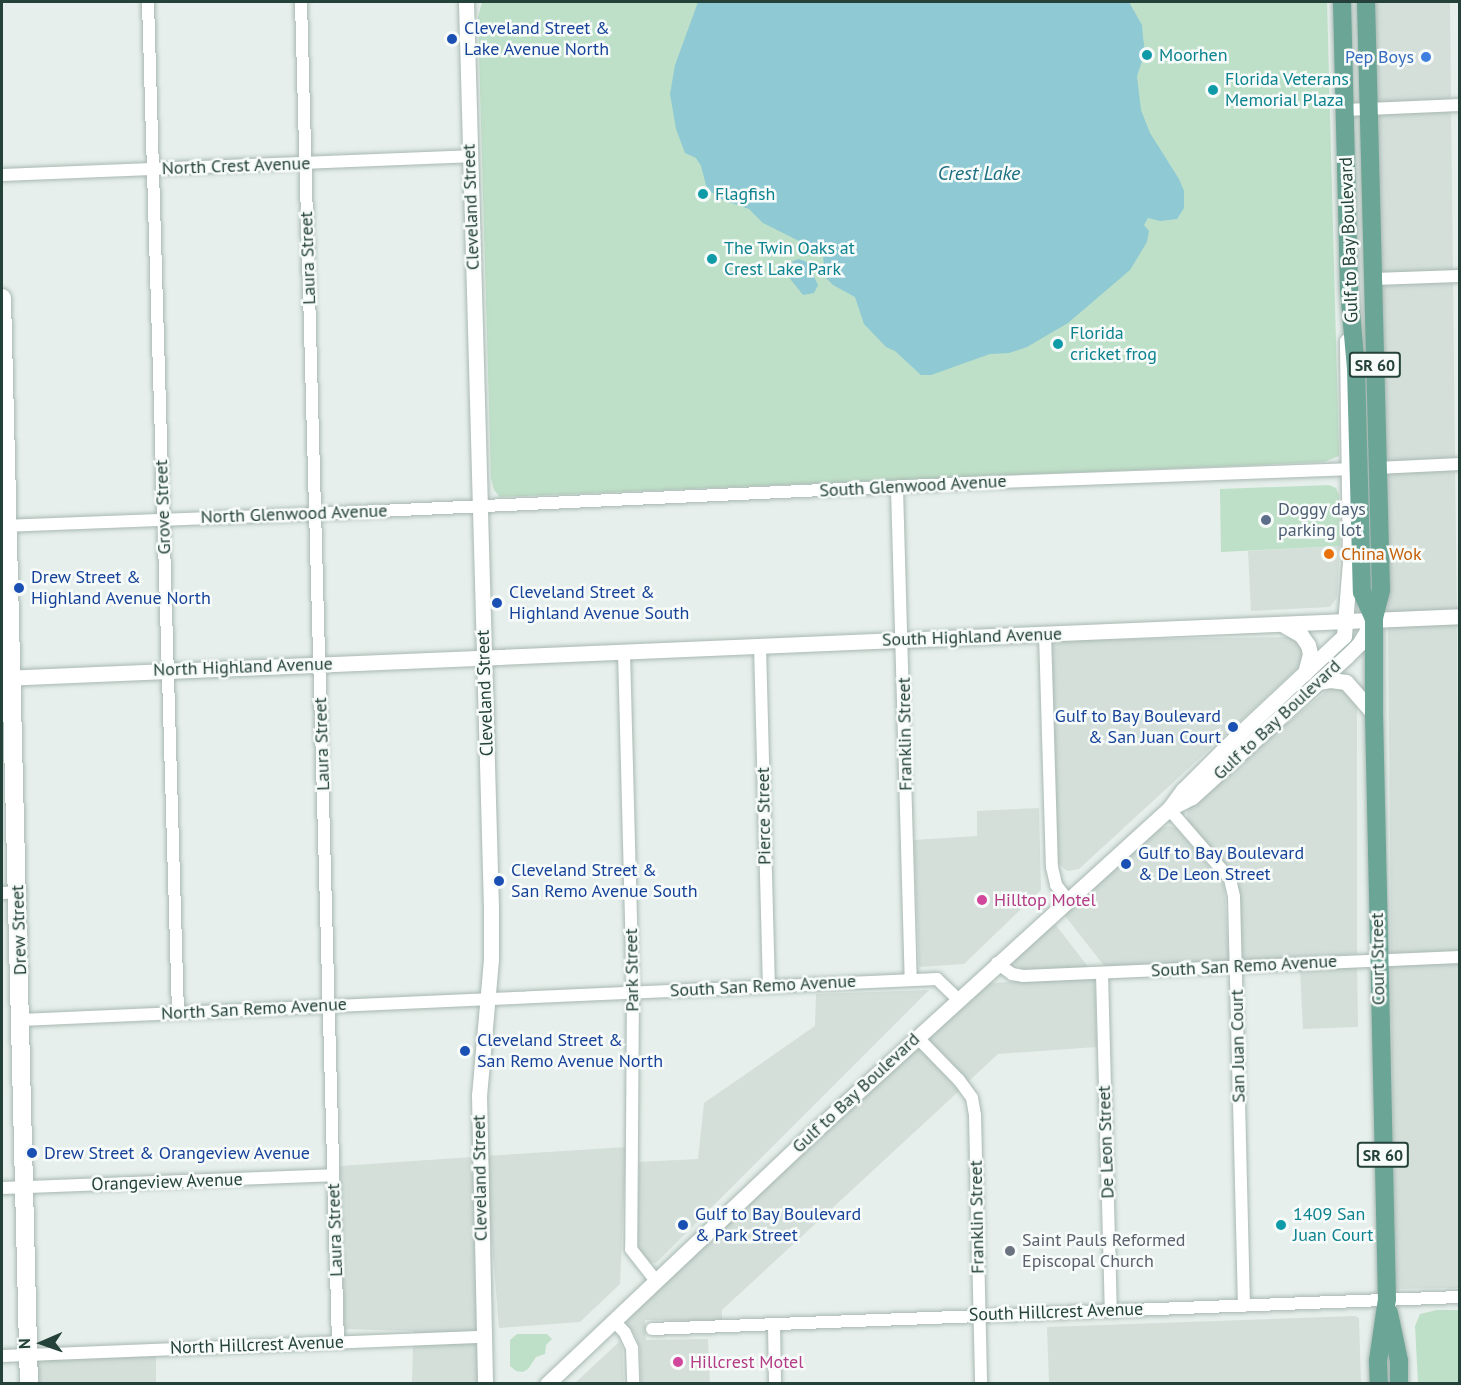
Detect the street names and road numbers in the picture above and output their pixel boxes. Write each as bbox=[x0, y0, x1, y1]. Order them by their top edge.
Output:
street label: Cleveland Street bbox=[458, 143, 484, 271]
street label: North Crest Avenue bbox=[161, 153, 311, 179]
street label: Gulf to Bay Boulevard bbox=[1335, 156, 1363, 324]
street label: Laura Street bbox=[296, 211, 320, 305]
road number: SR 60 bbox=[1348, 352, 1402, 378]
street label: Grove Street bbox=[151, 459, 175, 555]
street label: South Glenwood Avenue bbox=[819, 470, 1007, 502]
street label: North Glenwood Avenue bbox=[200, 500, 388, 528]
street label: South Highland Avenue bbox=[881, 623, 1063, 651]
street label: Cleveland Street bbox=[472, 629, 498, 757]
street label: North Highland Avenue bbox=[153, 653, 333, 681]
street label: Gulf to Bay Boulevard bbox=[1209, 655, 1345, 785]
street label: Franklin Street bbox=[893, 677, 917, 791]
street label: Laura Street bbox=[310, 697, 334, 791]
street label: Pierce Street bbox=[752, 767, 776, 865]
street label: Drew Street bbox=[7, 884, 31, 976]
street label: Court Street bbox=[1366, 913, 1390, 1005]
street label: Park Street bbox=[620, 928, 644, 1012]
street label: South San Remo Avenue bbox=[1150, 950, 1338, 982]
street label: South San Remo Avenue bbox=[669, 970, 857, 1002]
street label: San Juan Court bbox=[1226, 989, 1250, 1103]
street label: North San Remo Avenue bbox=[160, 993, 348, 1025]
street label: Gulf to Bay Boulevard bbox=[788, 1028, 924, 1158]
street label: De Leon Street bbox=[1093, 1085, 1119, 1199]
street label: Cleveland Street bbox=[468, 1115, 492, 1241]
road number: SR 60 bbox=[1356, 1142, 1410, 1168]
street label: Franklin Street bbox=[965, 1160, 989, 1274]
street label: Orangeview Avenue bbox=[91, 1169, 243, 1195]
street label: Laura Street bbox=[323, 1183, 347, 1277]
street label: South Hillcrest Avenue bbox=[968, 1298, 1144, 1326]
street label: North Hillcrest Avenue bbox=[169, 1331, 345, 1359]

